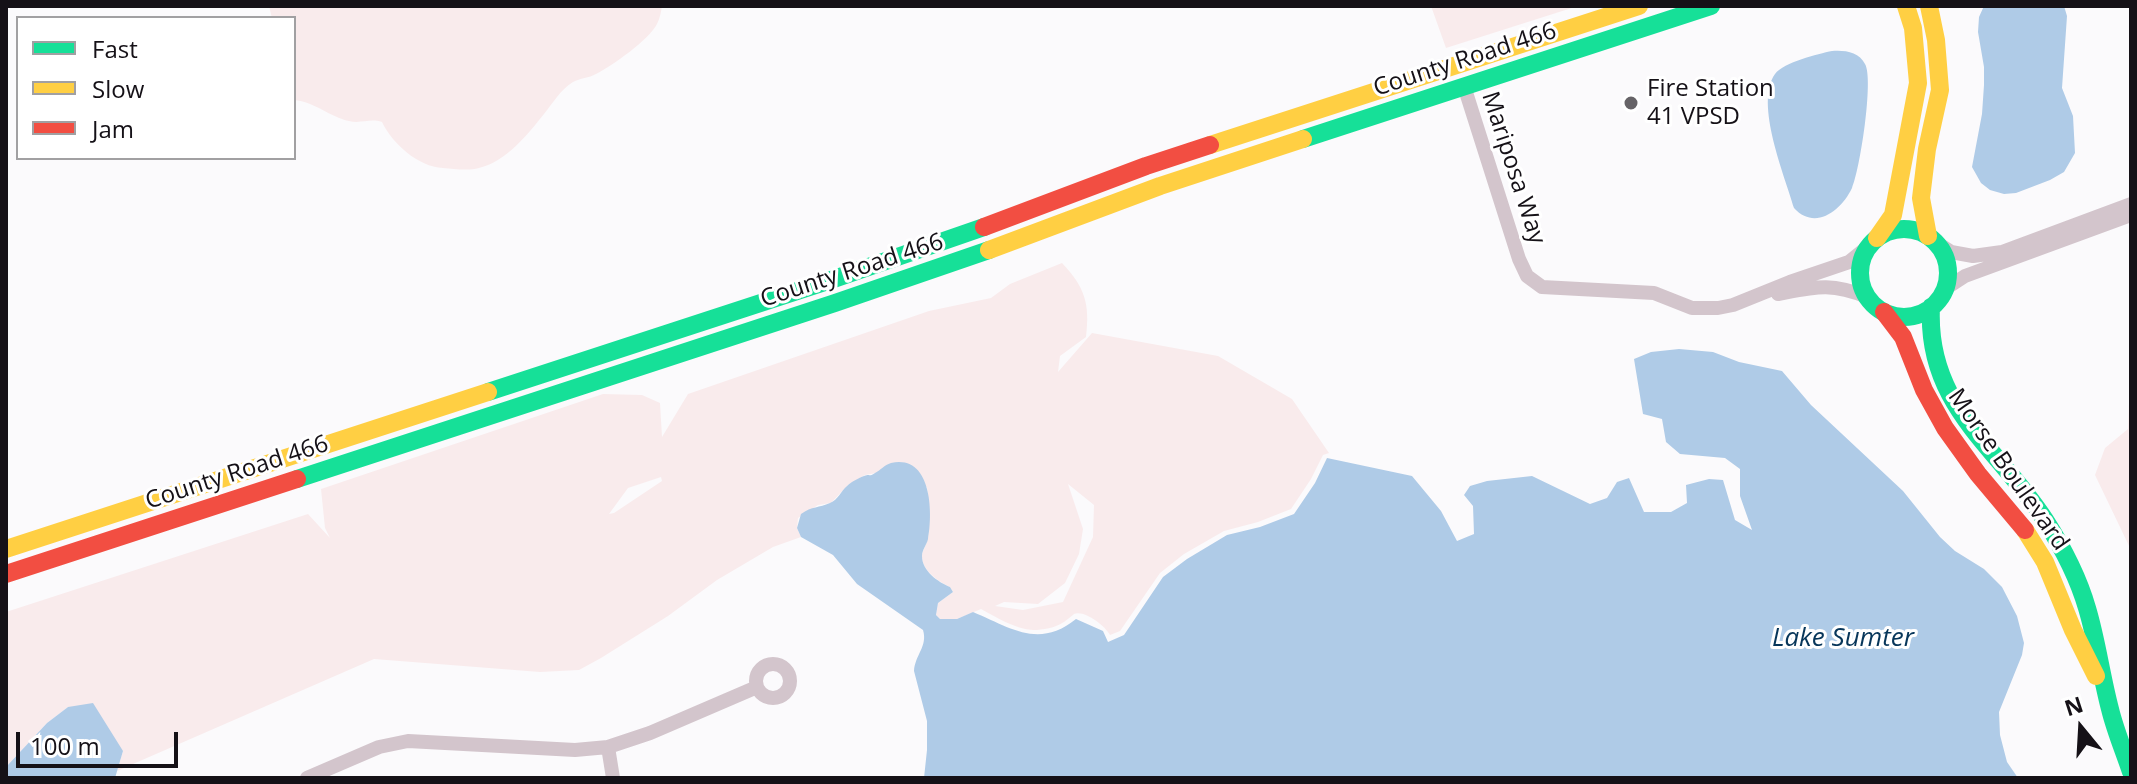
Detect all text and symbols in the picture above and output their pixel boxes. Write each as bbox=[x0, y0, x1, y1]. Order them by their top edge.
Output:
legend bbox=[16, 16, 296, 160]
street label: County Road 466 bbox=[1370, 17, 1560, 103]
text: Fast bbox=[92, 32, 138, 65]
text: Slow bbox=[92, 72, 144, 105]
place label: Fire Station 41 VPSD bbox=[1647, 75, 1774, 131]
street label: Mariposa Way bbox=[1475, 88, 1551, 248]
marker: Fire Station 41 VPSD bbox=[1622, 94, 1640, 112]
text: Jam bbox=[92, 112, 134, 145]
street label: County Road 466 bbox=[757, 228, 947, 314]
street label: Morse Boulevard bbox=[1941, 384, 2075, 556]
street label: County Road 466 bbox=[142, 430, 332, 516]
water label: Lake Sumter bbox=[1772, 623, 1914, 655]
north arrow bbox=[2041, 688, 2121, 768]
text: N bbox=[2060, 688, 2087, 722]
scale bar bbox=[20, 716, 182, 766]
text: 100 m bbox=[30, 729, 100, 762]

